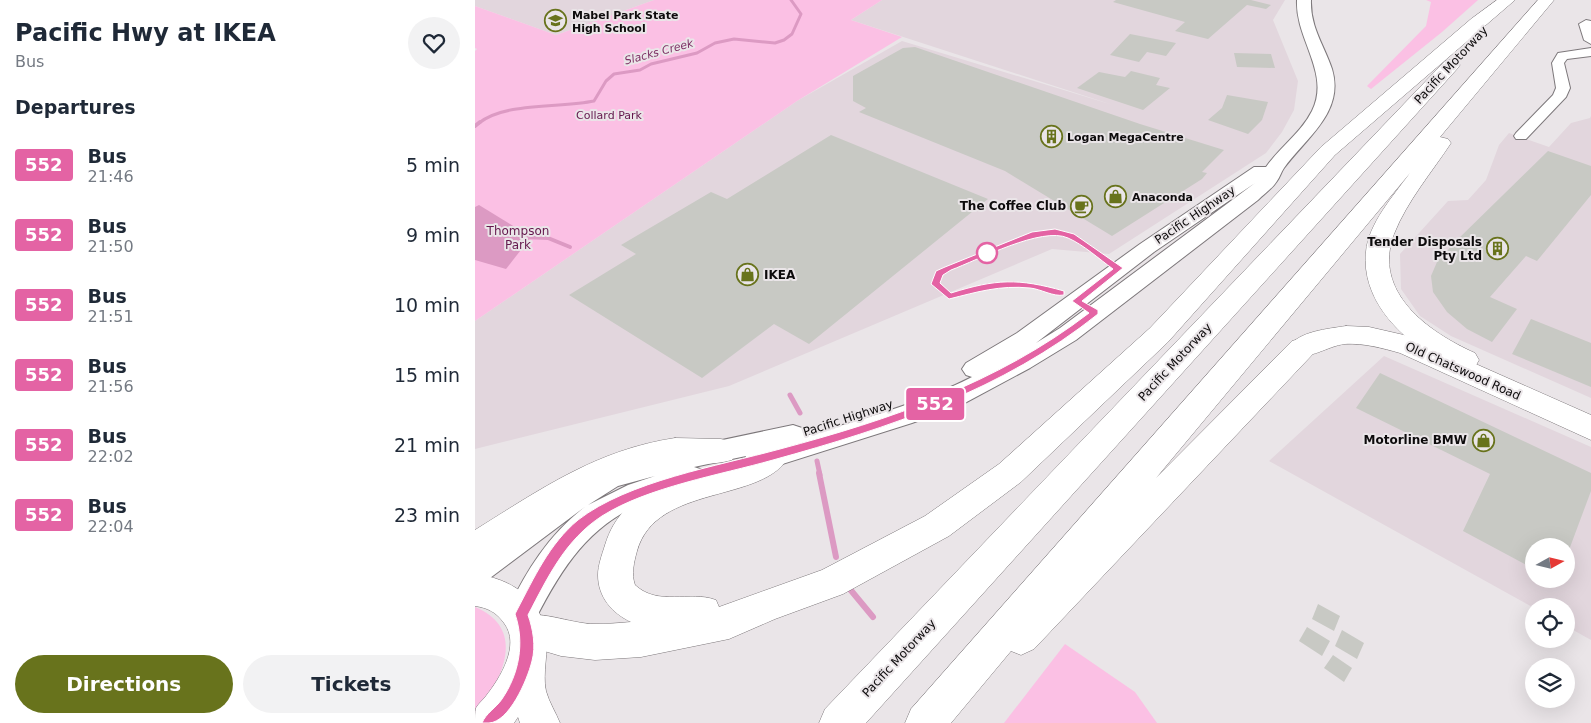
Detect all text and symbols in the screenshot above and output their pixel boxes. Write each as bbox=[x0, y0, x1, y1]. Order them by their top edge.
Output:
school or university icon: Mabel Park State High School bbox=[544, 9, 568, 33]
place label: Mabel Park State High School bbox=[572, 9, 678, 35]
button: heart bbox=[408, 17, 460, 69]
text: Pacific Hwy at IKEA bbox=[15, 19, 276, 47]
street label: Pacific Motorway bbox=[1411, 23, 1491, 107]
water label: Slacks Creek bbox=[623, 36, 695, 67]
text: Bus bbox=[15, 52, 44, 71]
text: Departures bbox=[15, 96, 136, 118]
park label: Collard Park bbox=[576, 109, 643, 122]
building icon: Logan MegaCentre bbox=[1039, 125, 1063, 149]
place label: Logan MegaCentre bbox=[1067, 131, 1184, 144]
text: Bus bbox=[88, 145, 127, 167]
text: 552 bbox=[25, 154, 63, 175]
text: 5 min bbox=[406, 154, 460, 176]
text: 21:46 bbox=[88, 167, 134, 186]
street label: Pacific Highway bbox=[1152, 183, 1238, 247]
shop icon: Anaconda bbox=[1104, 185, 1128, 209]
place label: Anaconda bbox=[1132, 191, 1193, 204]
cafe icon: The Coffee Club bbox=[1070, 194, 1094, 218]
place label: The Coffee Club bbox=[960, 199, 1066, 213]
text: Bus bbox=[88, 215, 127, 237]
text: 552 bbox=[25, 224, 63, 245]
text: 9 min bbox=[406, 224, 460, 246]
park label: Thompson Park bbox=[486, 224, 549, 252]
place label: Tender Disposals Pty Ltd bbox=[1367, 235, 1482, 263]
text: 21:50 bbox=[88, 237, 134, 256]
building icon: Tender Disposals Pty Ltd bbox=[1486, 237, 1510, 261]
unlabelled marker bbox=[976, 242, 998, 264]
shop icon: IKEA bbox=[736, 263, 760, 287]
place label: IKEA bbox=[764, 268, 796, 282]
text: Bus bbox=[88, 285, 127, 307]
text: 552 bbox=[25, 294, 63, 315]
text: 10 min bbox=[394, 294, 460, 316]
text: 21:51 bbox=[88, 307, 134, 326]
street label: Pacific Motorway bbox=[1135, 320, 1215, 404]
street label: Old Chatswood Road bbox=[1403, 339, 1523, 403]
text: Bus bbox=[88, 355, 127, 377]
text: 552 bbox=[25, 364, 63, 385]
text: 15 min bbox=[394, 364, 460, 386]
text: 21:56 bbox=[88, 377, 134, 396]
line badge: 552 bbox=[906, 388, 964, 420]
text: 552 bbox=[916, 393, 954, 414]
street label: Pacific Highway bbox=[801, 397, 895, 439]
text: Bus bbox=[88, 425, 127, 447]
shop icon: Motorline BMW bbox=[1471, 428, 1495, 452]
place label: Motorline BMW bbox=[1364, 433, 1467, 447]
text: 552 bbox=[25, 434, 63, 455]
text: 21 min bbox=[394, 434, 460, 456]
text: 22:02 bbox=[88, 447, 134, 466]
text: Bus bbox=[88, 495, 127, 517]
text: 552 bbox=[25, 504, 63, 525]
text: 23 min bbox=[394, 504, 460, 526]
text: 22:04 bbox=[88, 517, 134, 536]
north arrow bbox=[1525, 538, 1575, 588]
map controls bbox=[1525, 538, 1575, 708]
button: locate bbox=[1525, 598, 1575, 648]
street label: Pacific Motorway bbox=[859, 616, 939, 700]
button: Directions bbox=[15, 655, 233, 713]
button: Tickets bbox=[243, 655, 460, 713]
button: layers bbox=[1525, 658, 1575, 708]

